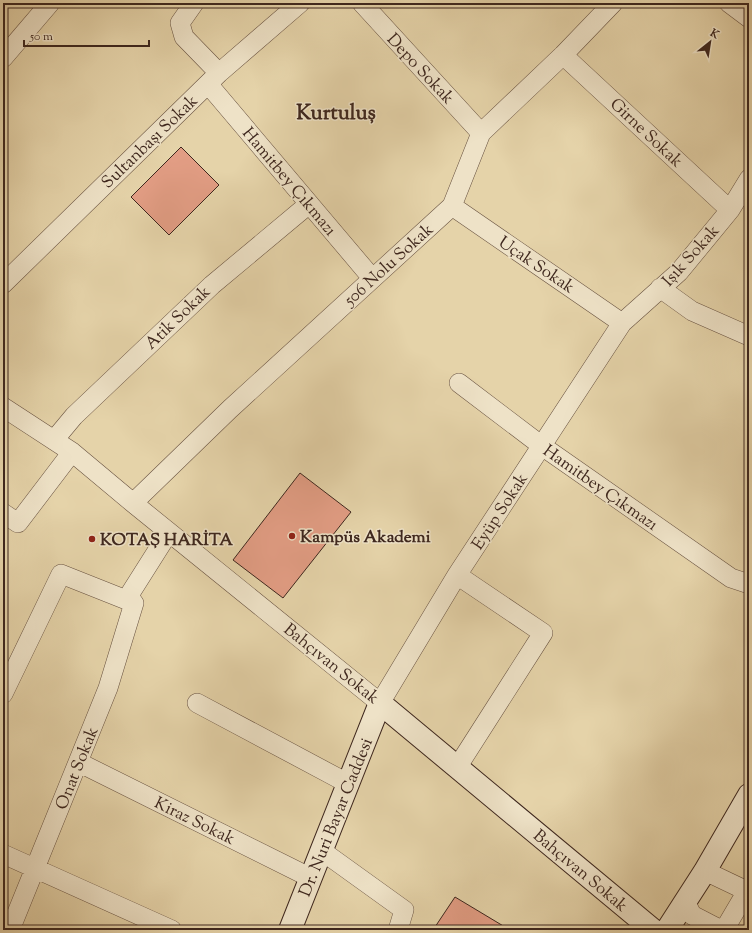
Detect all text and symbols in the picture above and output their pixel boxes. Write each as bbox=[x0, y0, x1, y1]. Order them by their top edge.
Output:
scale bar bbox=[24, 22, 149, 48]
north arrow bbox=[690, 22, 730, 62]
text: K bbox=[706, 25, 722, 43]
text: 50 m bbox=[29, 28, 53, 46]
street label: Depo Sokak bbox=[380, 29, 459, 110]
street label: Sultanbaşı Sokak bbox=[97, 90, 204, 195]
street label: Girne Sokak bbox=[604, 93, 688, 174]
district label: Kurtuluş bbox=[296, 99, 376, 129]
street label: Hamitbey Çıkmazı bbox=[236, 123, 341, 242]
street label: 506 Nolu Sokak bbox=[339, 219, 439, 313]
street label: Işık Sokak bbox=[657, 220, 726, 292]
street label: Uçak Sokak bbox=[493, 231, 579, 300]
street label: Atik Sokak bbox=[140, 281, 217, 356]
street label: Hamitbey Çıkmazı bbox=[537, 440, 662, 537]
street label: Eyüp Sokak bbox=[467, 469, 535, 555]
place label: Kampüs Akademi bbox=[300, 526, 431, 550]
place label: KOTAŞ HARİTA bbox=[100, 529, 233, 553]
marker: Kampüs Akademi bbox=[287, 531, 297, 541]
marker: KOTAŞ HARİTA bbox=[87, 534, 97, 544]
street label: Bahçıvan Sokak bbox=[278, 618, 384, 711]
street label: Onat Sokak bbox=[50, 724, 105, 814]
street label: Dr. Nuri Bayar Caddesi bbox=[294, 735, 380, 901]
street label: Kiraz Sokak bbox=[150, 792, 238, 852]
street label: Bahçıvan Sokak bbox=[527, 825, 632, 918]

